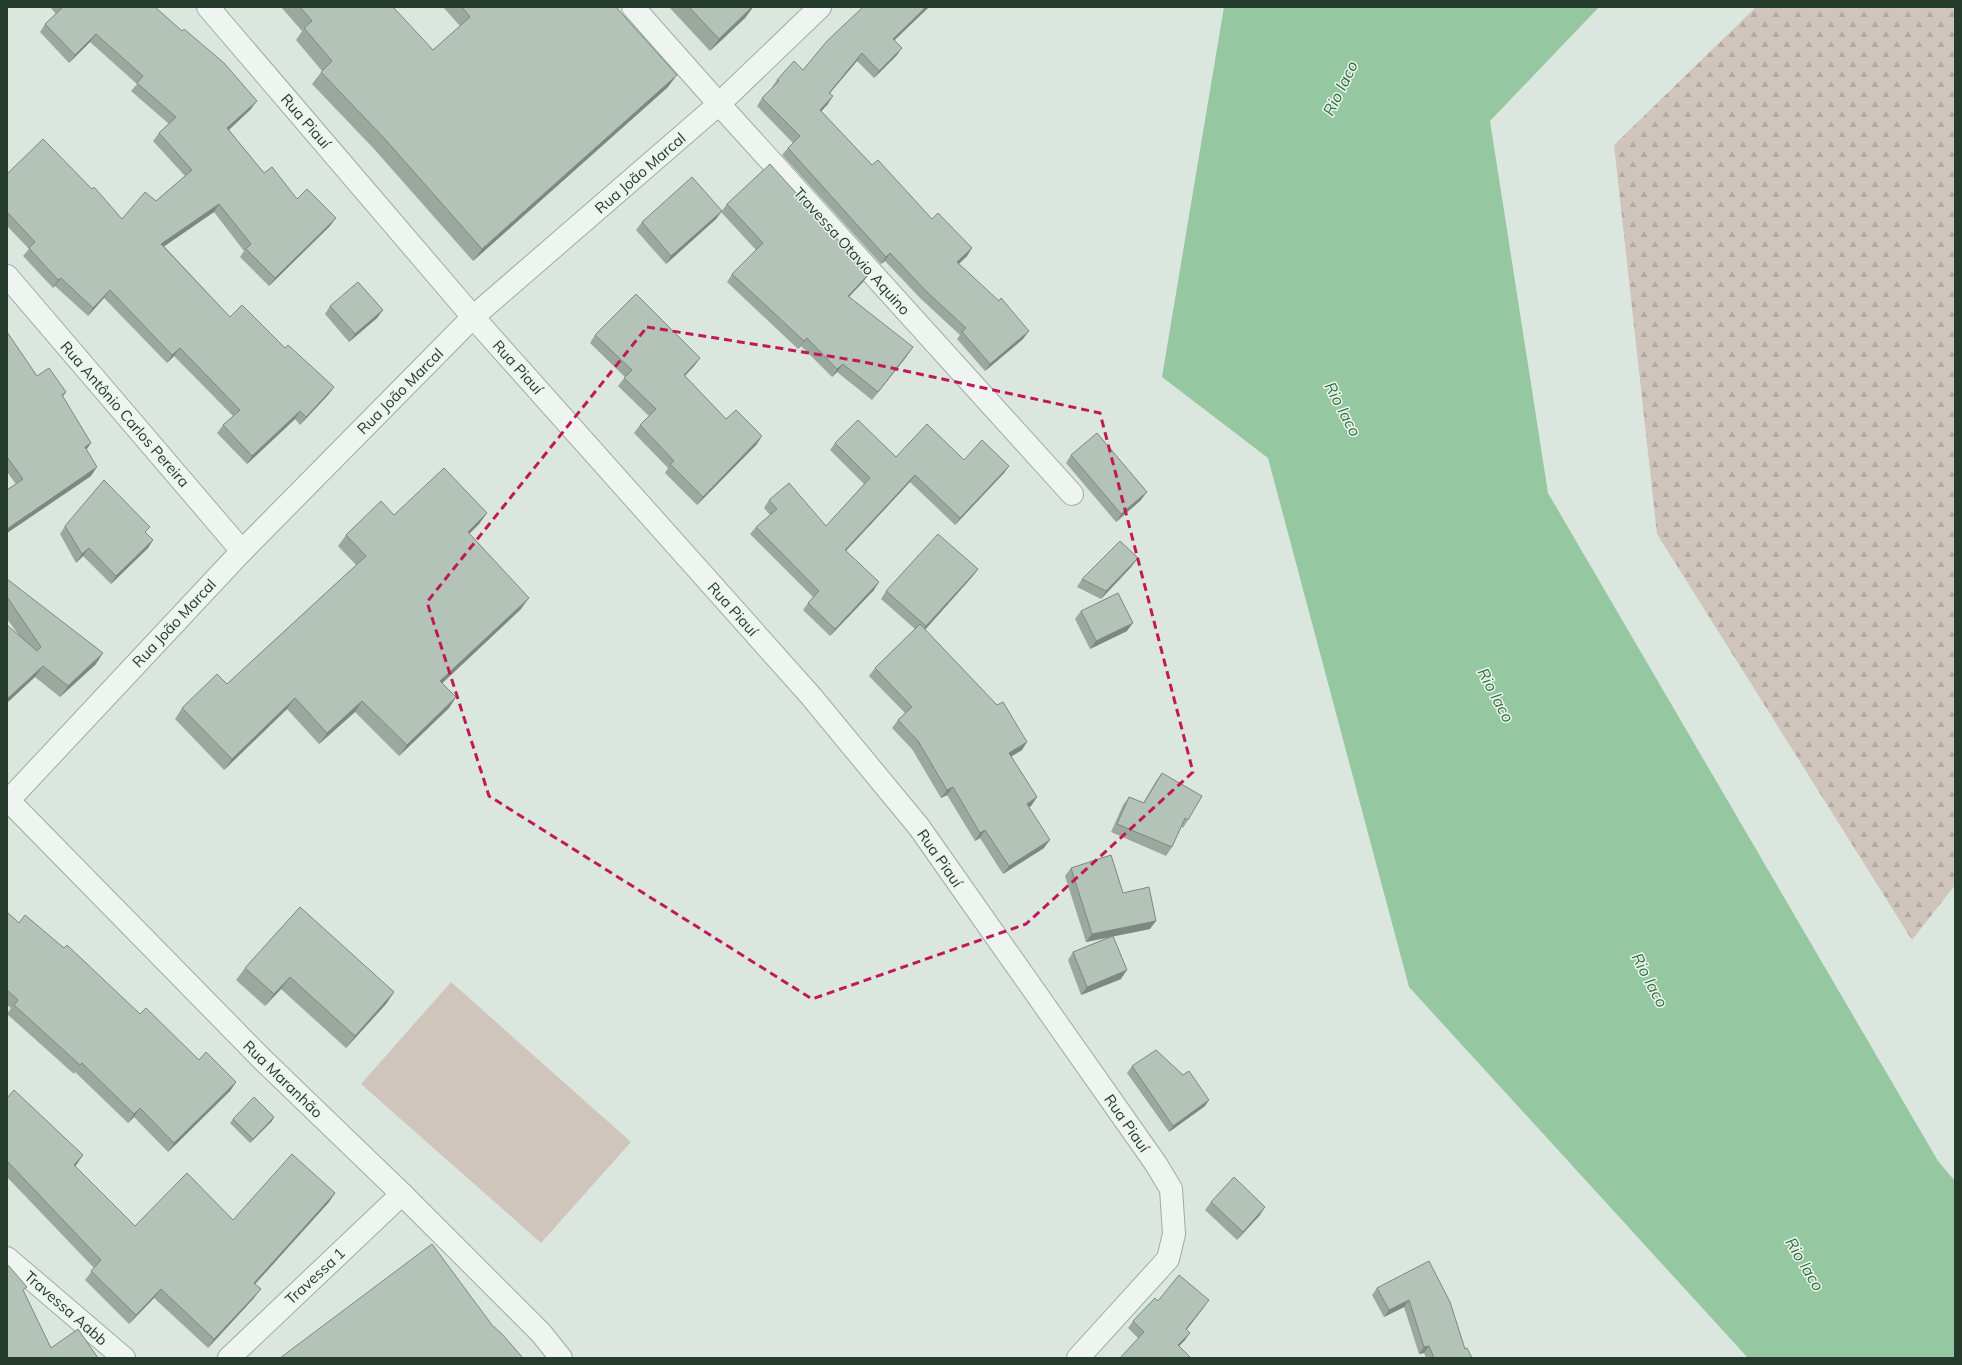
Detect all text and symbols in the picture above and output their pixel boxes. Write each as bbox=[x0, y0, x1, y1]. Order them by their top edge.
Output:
water label: Rio Iaco bbox=[1318, 57, 1362, 119]
street label: Rua Piauí bbox=[277, 90, 336, 153]
street label: Rua João Marcal bbox=[591, 128, 689, 218]
street label: Travessa Otavio Aquino bbox=[790, 183, 914, 319]
street label: Rua Piauí bbox=[489, 336, 548, 399]
street label: Rua Antônio Carlos Pereira bbox=[56, 337, 194, 491]
street label: Rua João Marcal bbox=[353, 344, 447, 438]
water label: Rio Iaco bbox=[1320, 378, 1366, 440]
street label: Rua João Marcal bbox=[128, 575, 220, 671]
street label: Rua Piauí bbox=[704, 578, 763, 641]
water label: Rio Iaco bbox=[1473, 664, 1519, 726]
street label: Rua Piauí bbox=[913, 825, 968, 892]
water label: Rio Iaco bbox=[1627, 949, 1673, 1011]
street label: Rua Maranhão bbox=[239, 1036, 327, 1122]
street label: Rua Piauí bbox=[1100, 1090, 1155, 1157]
water label: Rio Iaco bbox=[1781, 1234, 1829, 1294]
street label: Travessa 1 bbox=[281, 1243, 349, 1309]
street label: Travessa Aabb bbox=[21, 1267, 111, 1349]

